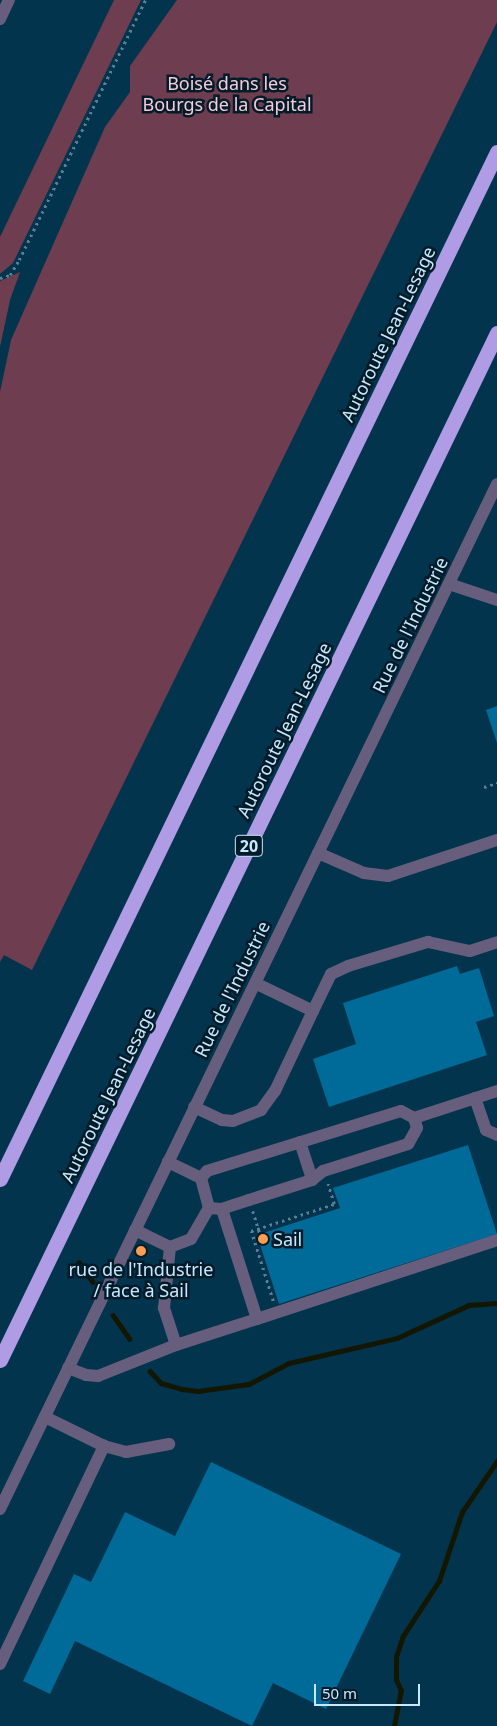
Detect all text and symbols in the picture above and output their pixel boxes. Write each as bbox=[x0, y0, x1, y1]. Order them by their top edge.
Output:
park label: Boisé dans les Bourgs de la Capital bbox=[142, 73, 312, 116]
street label: Autoroute Jean-Lesage bbox=[336, 243, 440, 425]
street label: Rue de l'Industrie bbox=[368, 554, 452, 696]
street label: Autoroute Jean-Lesage bbox=[232, 639, 336, 821]
road number: 20 bbox=[234, 832, 264, 859]
street label: Rue de l'Industrie bbox=[190, 918, 274, 1060]
street label: Autoroute Jean-Lesage bbox=[56, 1004, 160, 1186]
place label: Sail bbox=[273, 1228, 302, 1250]
marker: Sail bbox=[257, 1233, 269, 1245]
marker: rue de l'Industrie / face à Sail bbox=[135, 1245, 147, 1257]
place label: rue de l'Industrie / face à Sail bbox=[69, 1259, 213, 1302]
scale bar bbox=[317, 1674, 423, 1706]
text: 50 m bbox=[322, 1683, 357, 1703]

